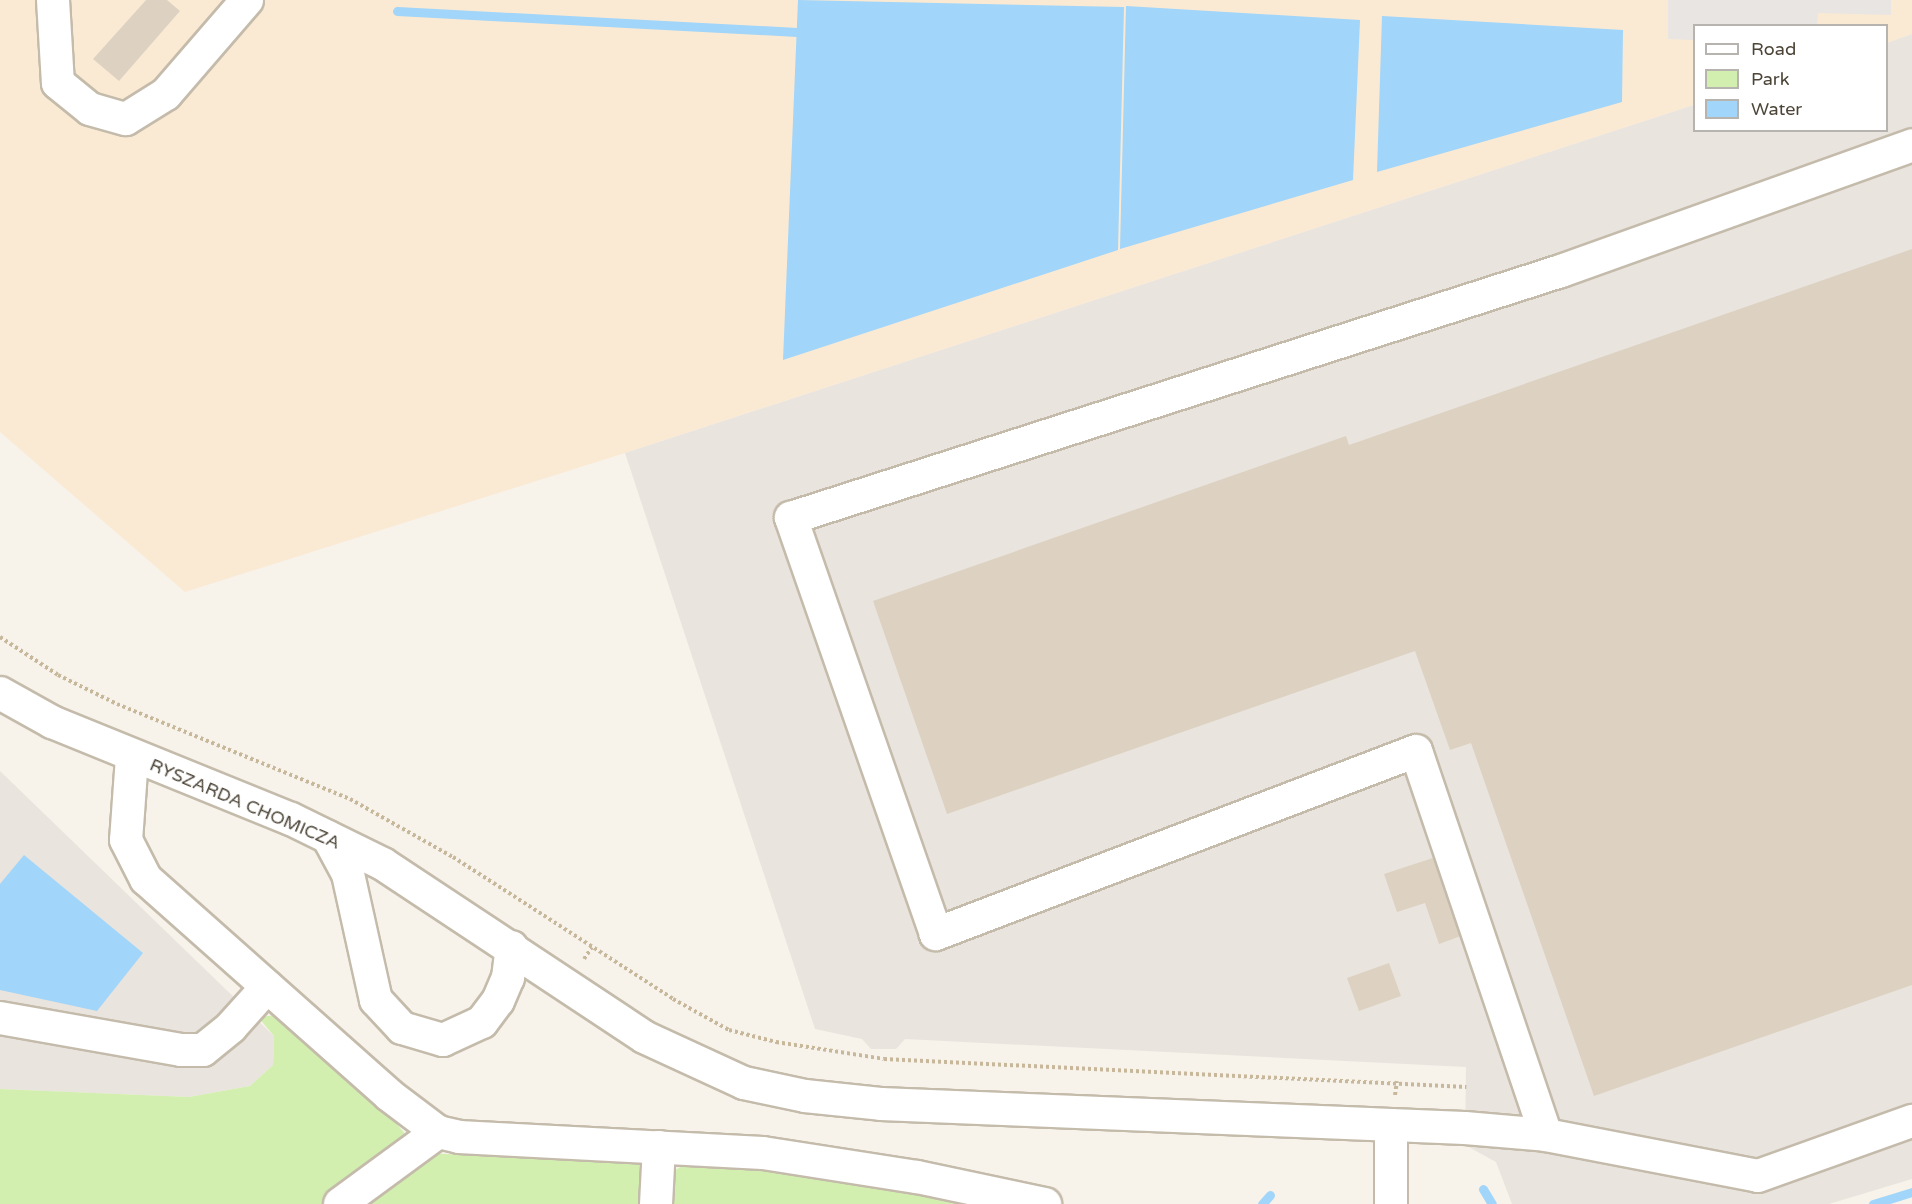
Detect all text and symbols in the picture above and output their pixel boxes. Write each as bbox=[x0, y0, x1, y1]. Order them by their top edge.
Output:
legend bbox=[1693, 24, 1888, 132]
text: Road bbox=[1751, 38, 1796, 60]
text: Park bbox=[1751, 68, 1789, 90]
text: Water bbox=[1751, 98, 1802, 120]
street label: RYSZARDA CHOMICZA bbox=[146, 754, 344, 854]

